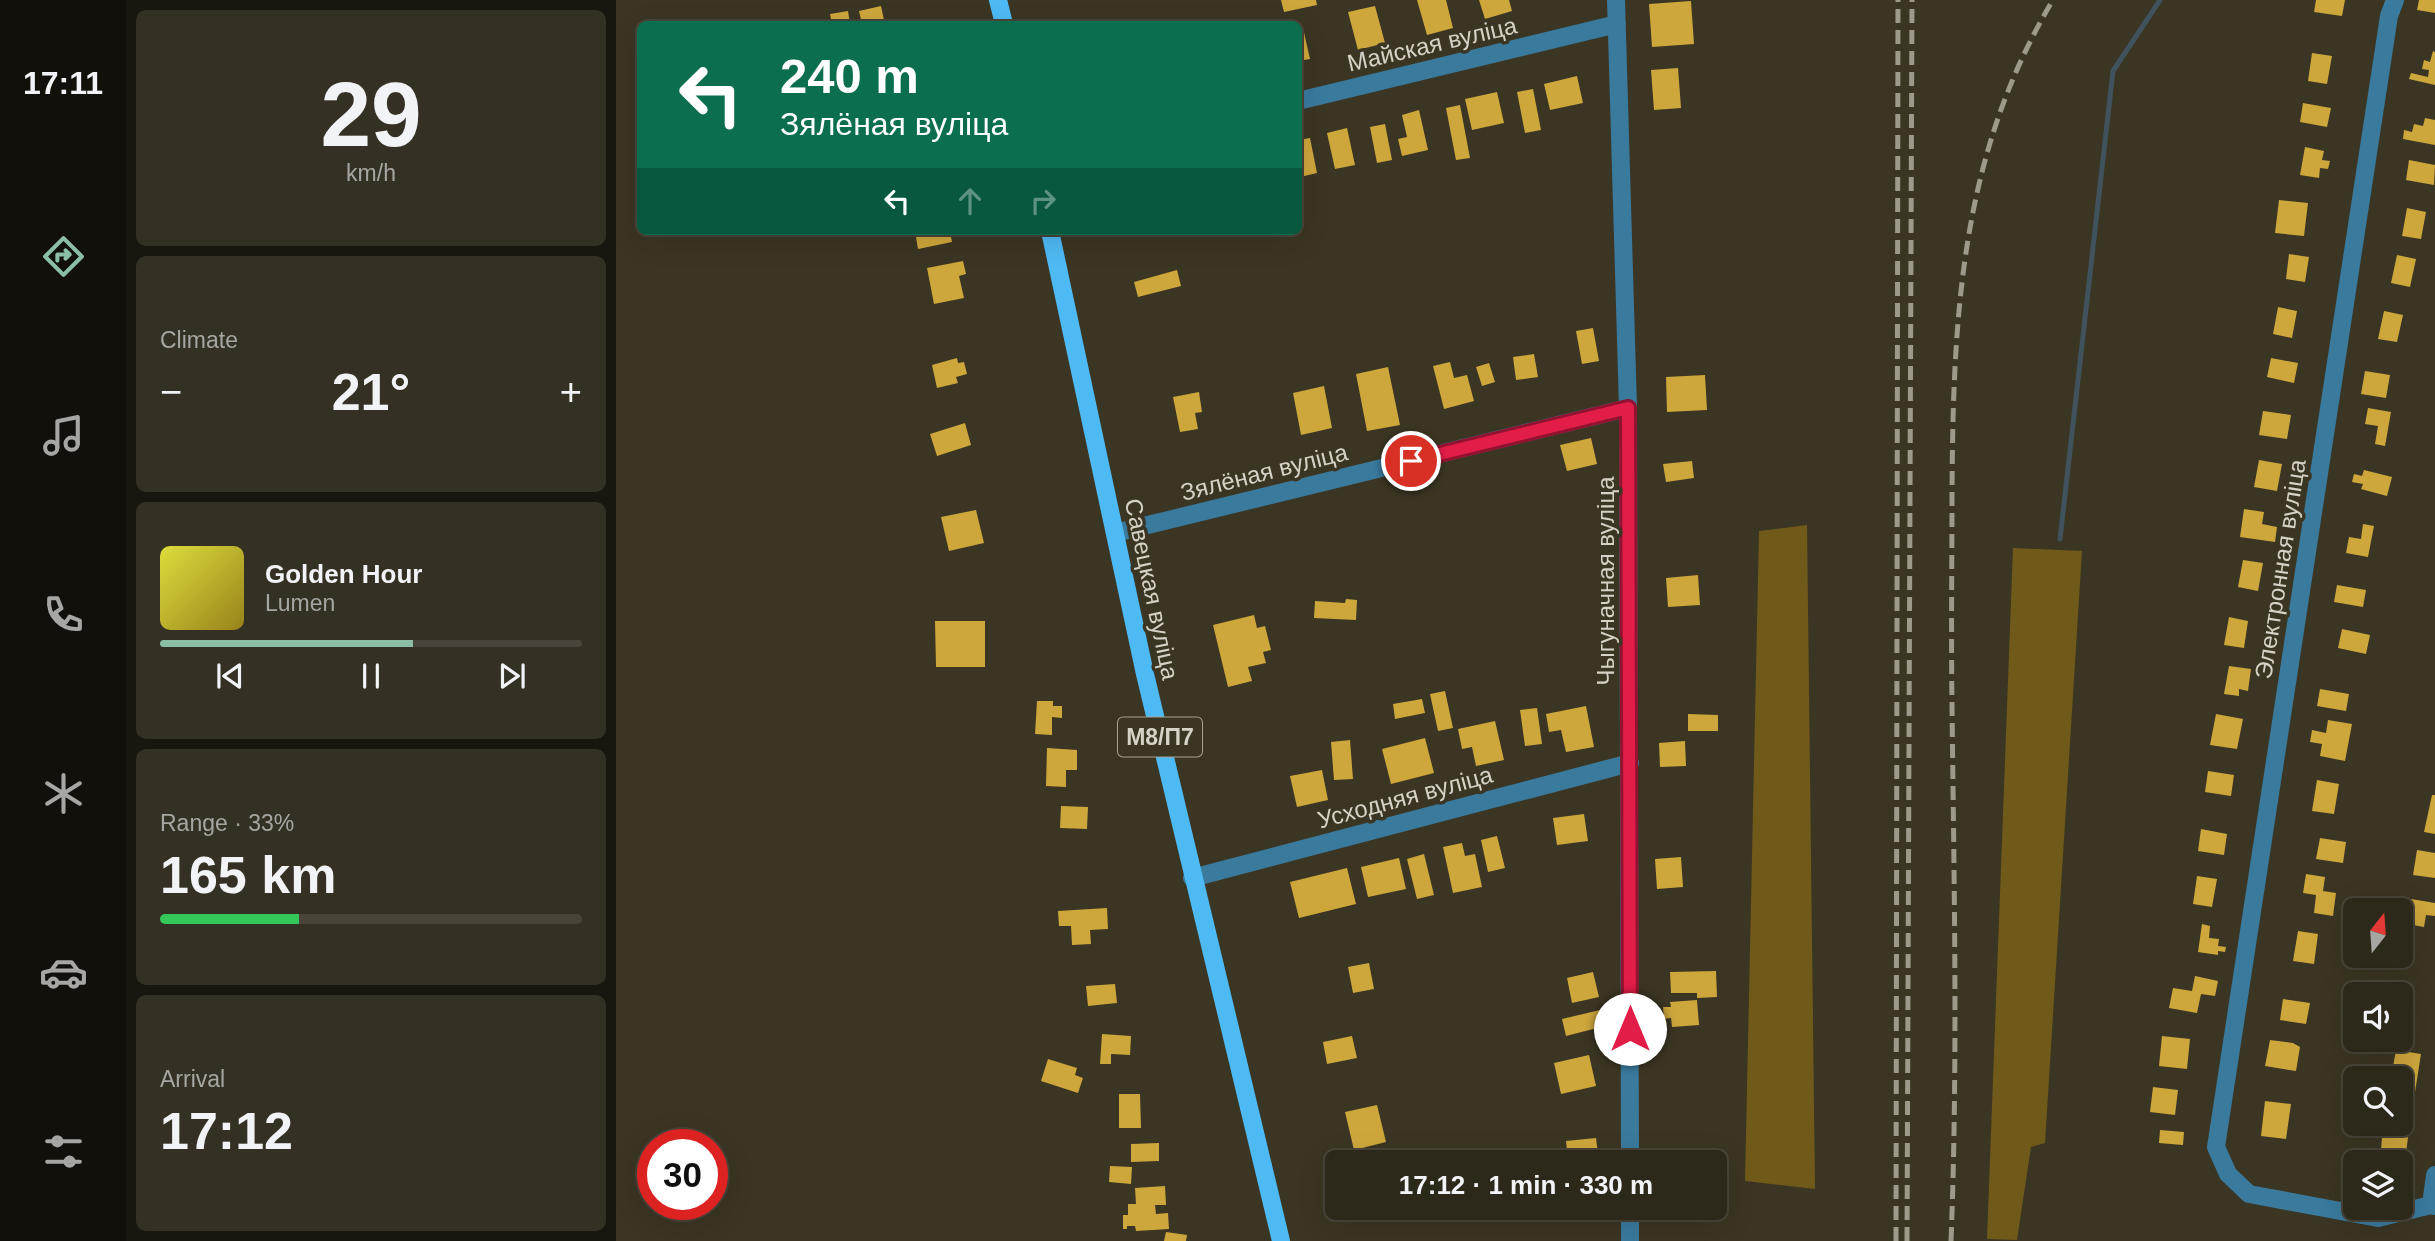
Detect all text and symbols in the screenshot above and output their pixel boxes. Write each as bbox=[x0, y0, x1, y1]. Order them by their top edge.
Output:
street label: Майская вуліца bbox=[1345, 11, 1520, 77]
icon: left bbox=[665, 49, 756, 140]
text: 240 m bbox=[780, 49, 919, 103]
text: 29 bbox=[320, 64, 422, 165]
text: 17:11 bbox=[23, 65, 103, 101]
text: Зялёная вуліца bbox=[780, 106, 1008, 142]
text: km/h bbox=[346, 160, 396, 186]
icon: left bbox=[878, 182, 916, 220]
icon: ahead bbox=[951, 182, 989, 220]
icon: right bbox=[1024, 182, 1062, 220]
icon: directions bbox=[39, 232, 88, 281]
text: Climate bbox=[160, 327, 238, 353]
text: 21° bbox=[332, 363, 410, 421]
text: − bbox=[160, 371, 182, 413]
text: + bbox=[560, 371, 582, 413]
icon: music bbox=[39, 411, 88, 460]
pin bbox=[1381, 431, 1441, 491]
street label: Зялёная вуліца bbox=[1178, 438, 1351, 506]
icon: arrive bbox=[1392, 442, 1430, 480]
street label: Электронная вуліца bbox=[2249, 457, 2311, 681]
street label: Чыгуначная вуліца bbox=[1592, 476, 1619, 685]
street label: Савецкая вуліца bbox=[1120, 496, 1185, 683]
text: Golden Hour bbox=[265, 559, 422, 589]
icon: phone bbox=[39, 590, 88, 639]
text: Lumen bbox=[265, 590, 335, 616]
icon: previous bbox=[211, 657, 249, 695]
icon: pause bbox=[352, 657, 390, 695]
icon: next bbox=[493, 657, 531, 695]
road number: М8/П7 bbox=[1118, 718, 1202, 757]
street label: Усходняя вуліца bbox=[1314, 760, 1496, 833]
icon: climate bbox=[39, 769, 88, 818]
text: Range · 33% bbox=[160, 810, 294, 836]
text: 165 km bbox=[160, 846, 336, 904]
north arrow bbox=[2343, 898, 2413, 968]
map controls bbox=[2343, 898, 2413, 1220]
icon: car bbox=[39, 948, 88, 997]
button: sound bbox=[2343, 982, 2413, 1052]
position arrow bbox=[1593, 992, 1667, 1066]
text: Arrival bbox=[160, 1066, 225, 1092]
button: search bbox=[2343, 1066, 2413, 1136]
text: 17:12 bbox=[160, 1102, 293, 1160]
icon: filters bbox=[39, 1127, 88, 1176]
speed limit sign: 30 bbox=[637, 1129, 728, 1220]
button: layers bbox=[2343, 1150, 2413, 1220]
text: 17:12 · 1 min · 330 m bbox=[1399, 1170, 1653, 1200]

